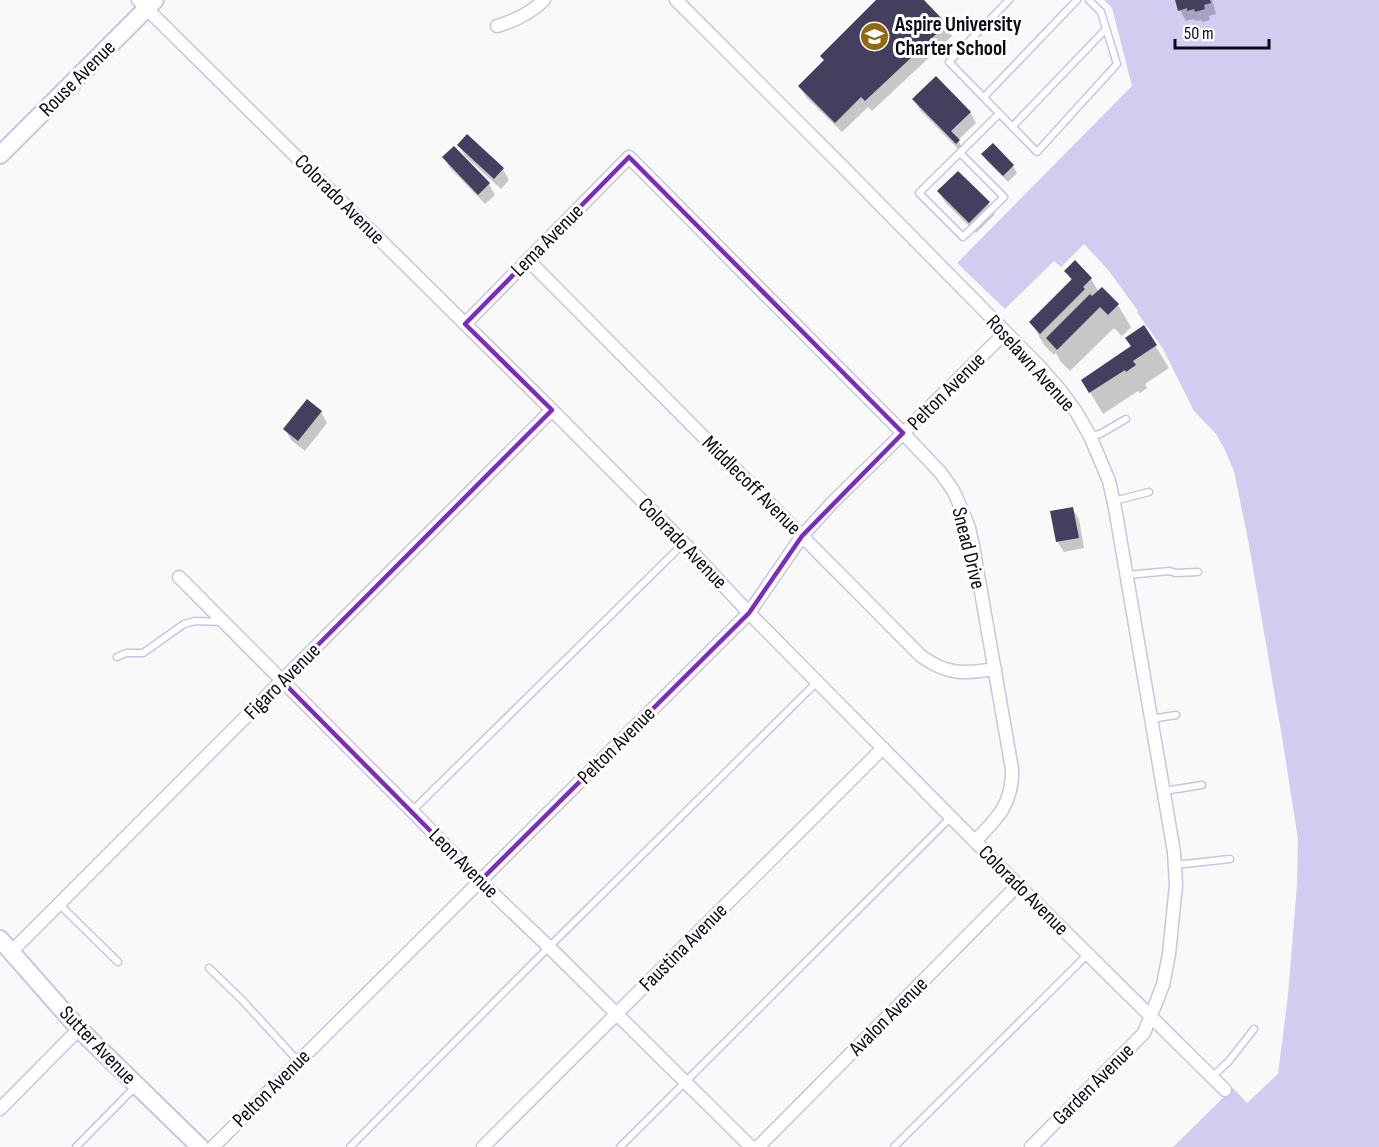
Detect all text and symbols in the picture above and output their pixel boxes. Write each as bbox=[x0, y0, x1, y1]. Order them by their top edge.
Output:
place label: Aspire University Charter School bbox=[894, 12, 1022, 61]
scale bar bbox=[1175, 12, 1270, 50]
school or university icon: Aspire University Charter School bbox=[858, 20, 890, 52]
text: 50 m bbox=[1184, 23, 1214, 44]
street label: Rouse Avenue bbox=[34, 35, 121, 122]
street label: Colorado Avenue bbox=[289, 149, 390, 250]
street label: Lema Avenue bbox=[506, 199, 589, 282]
street label: Roselawn Avenue bbox=[981, 310, 1081, 417]
street label: Pelton Avenue bbox=[902, 347, 990, 435]
street label: Middlecoff Avenue bbox=[697, 431, 806, 540]
street label: Colorado Avenue bbox=[633, 492, 732, 594]
street label: Snead Drive bbox=[946, 505, 991, 592]
street label: Figaro Avenue bbox=[239, 638, 326, 725]
street label: Pelton Avenue bbox=[572, 701, 660, 789]
street label: Leon Avenue bbox=[424, 823, 504, 903]
street label: Colorado Avenue bbox=[973, 840, 1074, 941]
street label: Faustina Avenue bbox=[634, 898, 733, 997]
street label: Avalon Avenue bbox=[843, 972, 933, 1062]
street label: Sutter Avenue bbox=[54, 1001, 141, 1090]
street label: Garden Avenue bbox=[1047, 1038, 1139, 1130]
street label: Pelton Avenue bbox=[227, 1044, 315, 1132]

